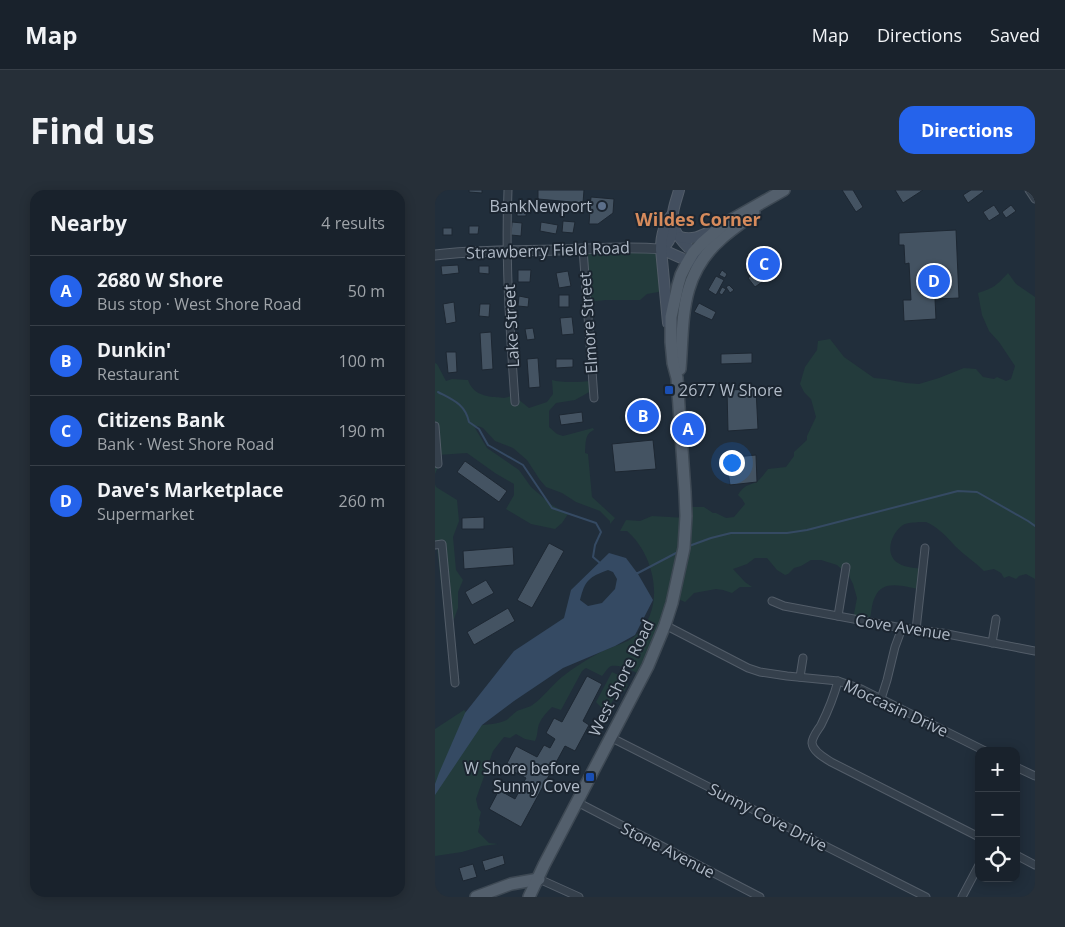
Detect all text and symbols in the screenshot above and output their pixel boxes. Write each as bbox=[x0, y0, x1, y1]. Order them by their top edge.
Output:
text: Map bbox=[25, 18, 77, 51]
text: Map bbox=[812, 23, 849, 47]
text: Directions bbox=[877, 23, 962, 47]
text: Saved bbox=[990, 23, 1040, 47]
button: Directions bbox=[899, 106, 1035, 154]
text: Find us bbox=[30, 107, 155, 154]
place label: BankNewport bbox=[489, 195, 592, 217]
marker: BankNewport bbox=[596, 200, 608, 212]
district label: Wildes Corner bbox=[635, 207, 761, 231]
text: Nearby bbox=[50, 209, 127, 237]
text: 4 results bbox=[321, 212, 385, 234]
street label: Strawberry Field Road bbox=[466, 236, 630, 264]
pin: C bbox=[748, 245, 780, 283]
pin: D bbox=[918, 262, 950, 300]
text: 2680 W Shore bbox=[97, 267, 223, 293]
street label: Elmore Street bbox=[573, 271, 603, 375]
text: A bbox=[60, 280, 72, 302]
text: 50 m bbox=[348, 280, 385, 302]
street label: Lake Street bbox=[498, 283, 524, 368]
text: Bus stop · West Shore Road bbox=[97, 293, 302, 315]
text: Dunkin' bbox=[97, 337, 171, 363]
text: B bbox=[61, 350, 71, 372]
text: 100 m bbox=[339, 350, 385, 372]
text: Restaurant bbox=[97, 363, 179, 385]
place label: 2677 W Shore bbox=[679, 379, 782, 401]
marker: 2677 W Shore bbox=[663, 384, 675, 396]
pin: B bbox=[627, 397, 659, 435]
text: Citizens Bank bbox=[97, 407, 225, 433]
pin: A bbox=[672, 410, 704, 448]
text: C bbox=[61, 420, 71, 442]
text: 190 m bbox=[339, 420, 385, 442]
text: Bank · West Shore Road bbox=[97, 433, 274, 455]
your location bbox=[719, 450, 745, 476]
text: Dave's Marketplace bbox=[97, 477, 284, 503]
text: D bbox=[60, 490, 72, 512]
text: 260 m bbox=[339, 490, 385, 512]
text: Supermarket bbox=[97, 503, 194, 525]
street label: Cove Avenue bbox=[854, 609, 952, 645]
street label: West Shore Road bbox=[583, 616, 659, 740]
street label: Moccasin Drive bbox=[840, 674, 952, 742]
map controls bbox=[975, 747, 1020, 882]
button: + bbox=[975, 747, 1020, 792]
place label: W Shore before Sunny Cove bbox=[464, 757, 580, 797]
marker: W Shore before Sunny Cove bbox=[584, 771, 596, 783]
street label: Sunny Cove Drive bbox=[705, 778, 831, 856]
button: − bbox=[975, 792, 1020, 837]
street label: Stone Avenue bbox=[617, 817, 719, 883]
button: locate bbox=[975, 837, 1020, 882]

